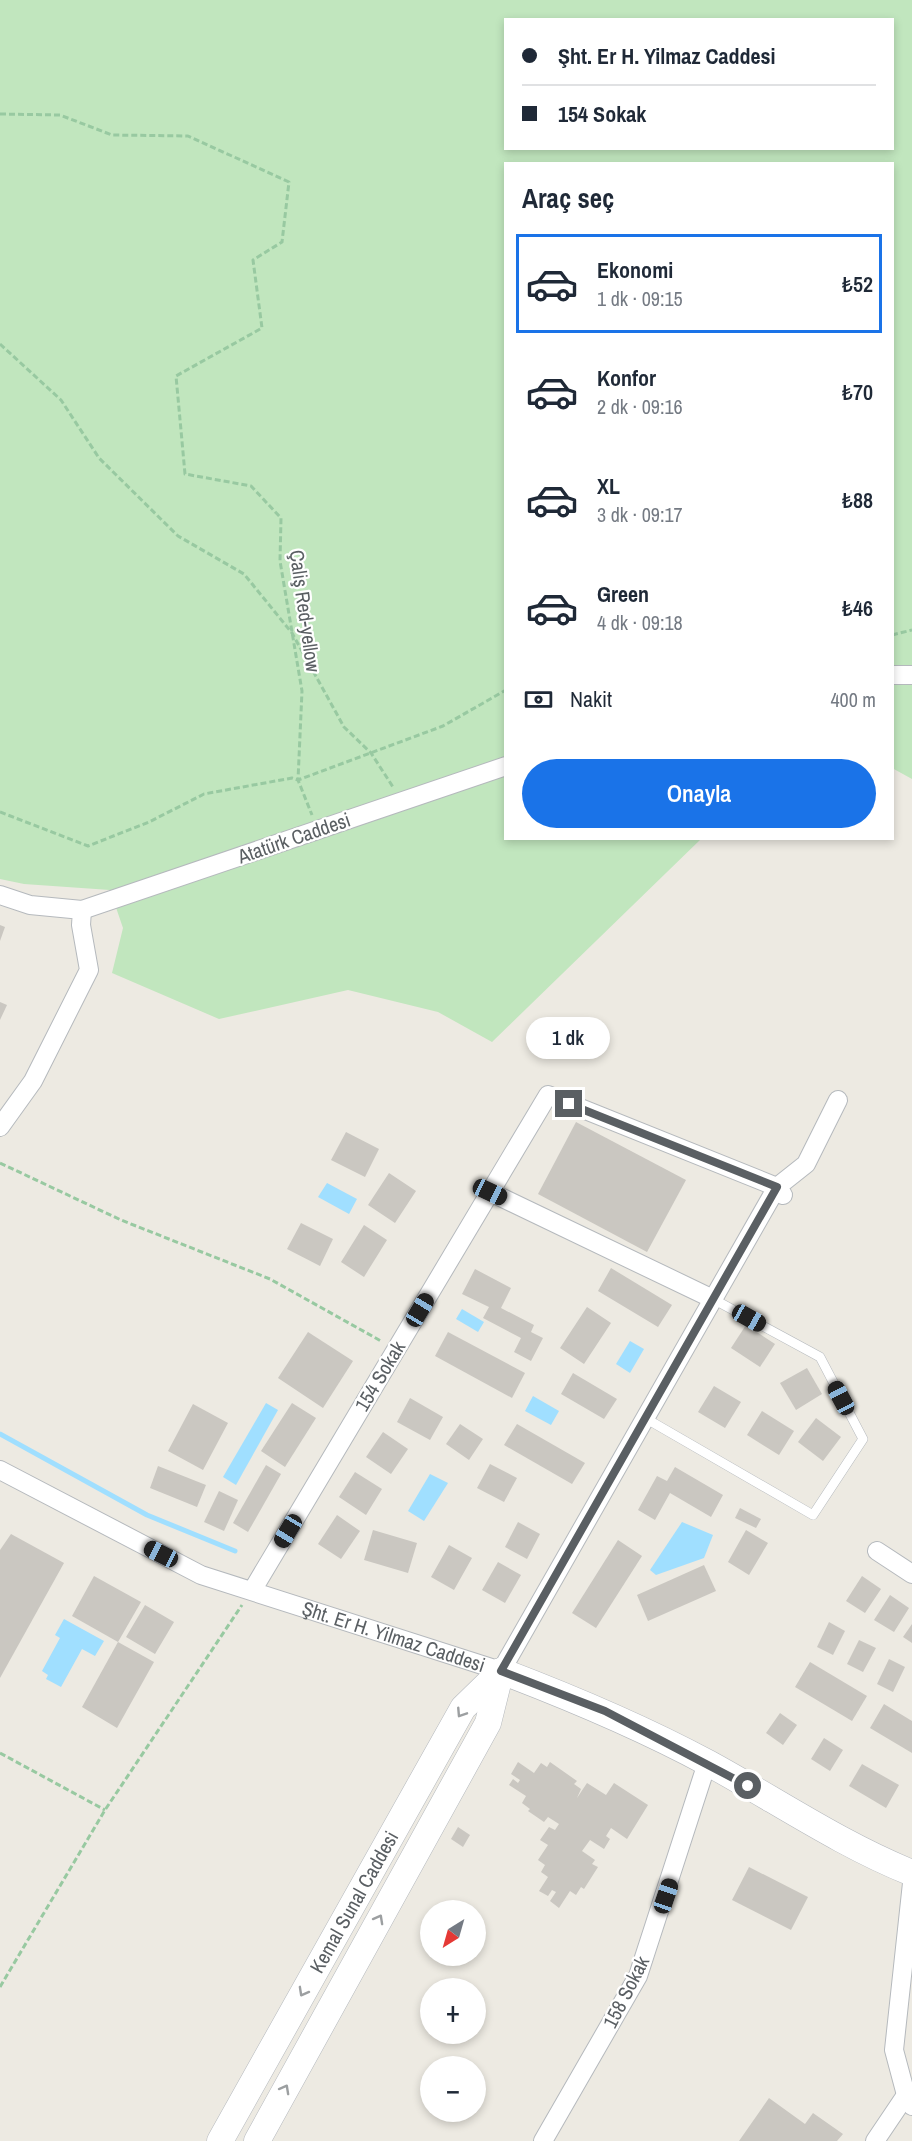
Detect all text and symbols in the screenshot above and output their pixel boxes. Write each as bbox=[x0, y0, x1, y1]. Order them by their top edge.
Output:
text: Şht. Er H. Yilmaz Caddesi bbox=[558, 41, 776, 71]
text: 154 Sokak bbox=[558, 99, 646, 129]
text: Araç seç bbox=[522, 180, 614, 216]
text: Ekonomi bbox=[597, 255, 673, 285]
icon: car bbox=[525, 257, 579, 311]
text: ₺52 bbox=[842, 269, 873, 299]
text: 1 dk · 09:15 bbox=[597, 285, 683, 312]
text: Konfor bbox=[597, 363, 656, 393]
icon: car bbox=[525, 365, 579, 419]
text: ₺70 bbox=[842, 377, 873, 407]
text: 2 dk · 09:16 bbox=[597, 393, 683, 420]
text: XL bbox=[597, 471, 620, 501]
icon: car bbox=[525, 473, 579, 527]
text: ₺88 bbox=[842, 485, 873, 515]
text: 3 dk · 09:17 bbox=[597, 501, 683, 528]
street label: Çaliş Red-yellow bbox=[284, 548, 327, 674]
text: Green bbox=[597, 579, 649, 609]
icon: car bbox=[525, 581, 579, 635]
text: ₺46 bbox=[842, 593, 873, 623]
text: 4 dk · 09:18 bbox=[597, 609, 683, 636]
icon: cash bbox=[522, 683, 555, 716]
text: Nakit bbox=[570, 684, 612, 714]
text: 400 m bbox=[830, 686, 876, 713]
button: Onayla bbox=[522, 759, 876, 828]
street label: Atatürk Caddesi bbox=[233, 806, 354, 870]
callout: 1 dk bbox=[527, 1017, 611, 1059]
text: 1 dk bbox=[552, 1024, 584, 1051]
route end bbox=[555, 1090, 582, 1117]
car bbox=[470, 1176, 510, 1208]
car bbox=[403, 1290, 437, 1330]
car bbox=[729, 1301, 769, 1335]
street label: 154 Sokak bbox=[348, 1335, 412, 1416]
car bbox=[825, 1378, 857, 1418]
car bbox=[271, 1511, 305, 1551]
car bbox=[141, 1538, 181, 1570]
street label: Şht. Er H. Yilmaz Caddesi bbox=[299, 1594, 489, 1678]
one-way arrow bbox=[456, 1707, 468, 1717]
route start bbox=[734, 1772, 761, 1799]
street label: Kemal Sunal Caddesi bbox=[303, 1826, 404, 1978]
car bbox=[652, 1876, 680, 1916]
north arrow bbox=[420, 1900, 486, 1966]
map controls bbox=[420, 1900, 486, 2122]
one-way arrow bbox=[372, 1915, 383, 1925]
street label: 158 Sokak bbox=[596, 1950, 656, 2032]
button: + bbox=[420, 1978, 486, 2044]
one-way arrow bbox=[299, 1986, 310, 1997]
button: − bbox=[420, 2056, 486, 2122]
one-way arrow bbox=[278, 2085, 289, 2096]

